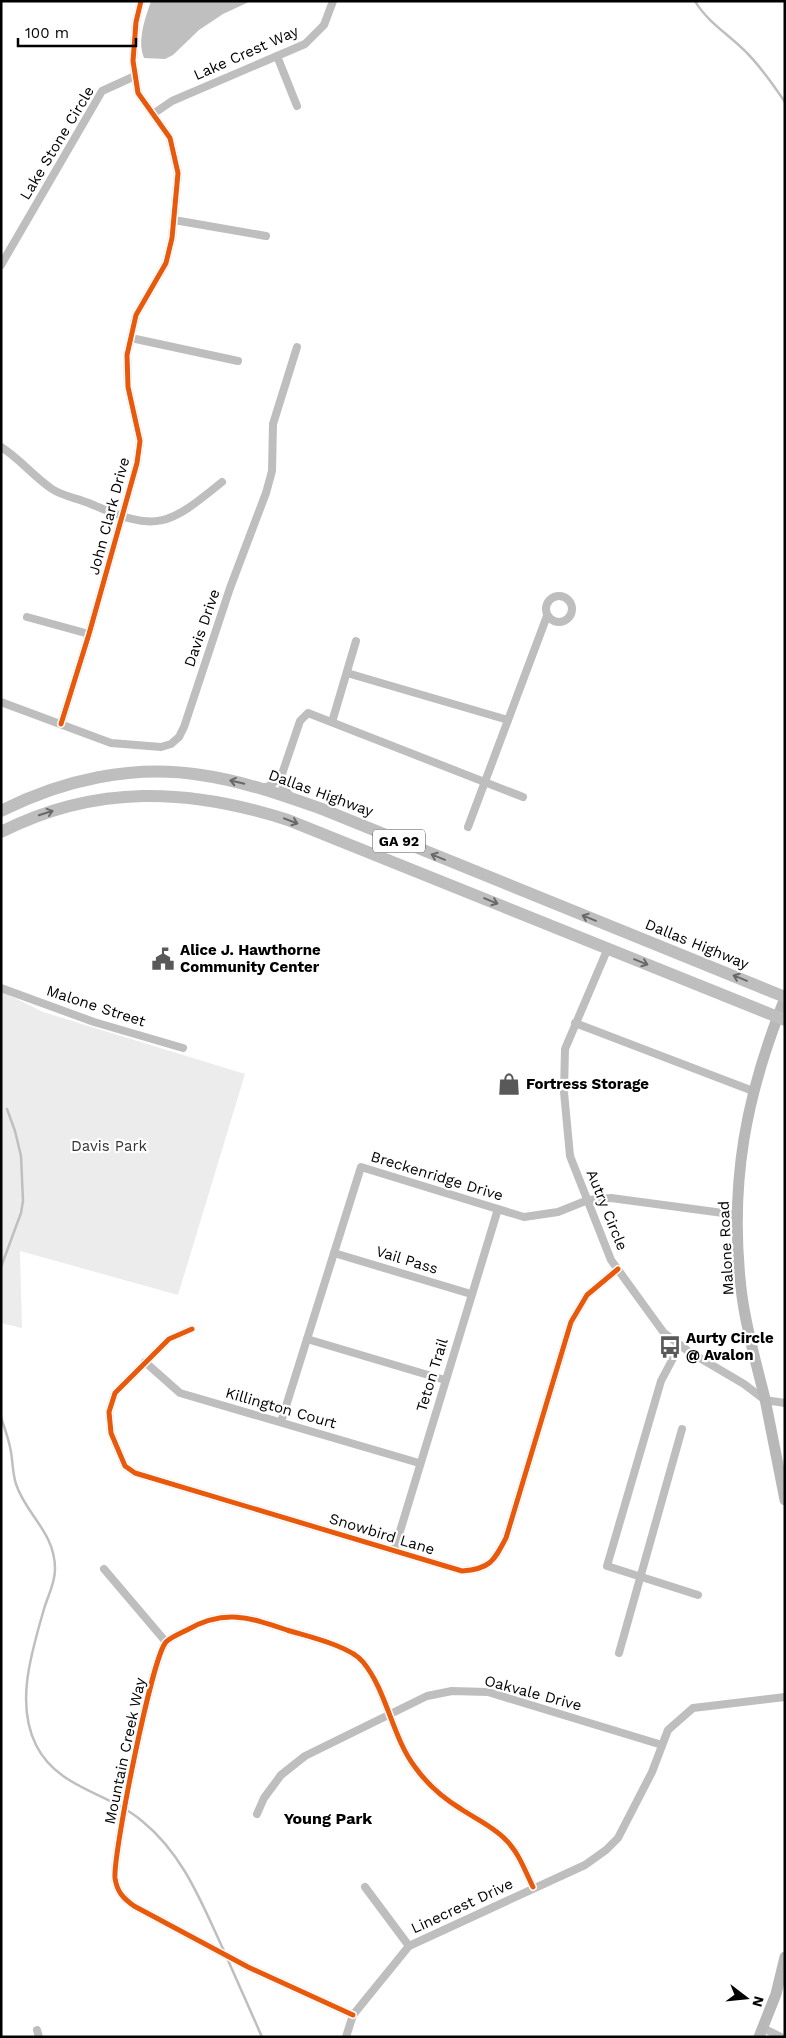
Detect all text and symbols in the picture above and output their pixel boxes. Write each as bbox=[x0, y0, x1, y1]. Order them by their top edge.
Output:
scale bar bbox=[18, 15, 135, 47]
street label: Lake Crest Way bbox=[191, 22, 301, 84]
text: 100 m bbox=[25, 24, 69, 42]
street label: Lake Stone Circle bbox=[16, 83, 98, 203]
street label: John Clark Drive bbox=[85, 455, 133, 577]
street label: Davis Drive bbox=[180, 587, 224, 669]
street label: Dallas Highway bbox=[266, 766, 376, 820]
one-way arrow bbox=[229, 777, 245, 786]
one-way arrow bbox=[38, 808, 54, 817]
one-way arrow bbox=[283, 817, 298, 826]
road number: GA 92 bbox=[373, 829, 425, 852]
one-way arrow bbox=[431, 851, 446, 861]
one-way arrow bbox=[483, 897, 498, 906]
one-way arrow bbox=[582, 912, 597, 922]
street label: Dallas Highway bbox=[642, 915, 752, 973]
place label: Alice J. Hawthorne Community Center bbox=[180, 941, 321, 976]
public building icon: Alice J. Hawthorne Community Center bbox=[150, 946, 176, 972]
one-way arrow bbox=[633, 957, 648, 967]
one-way arrow bbox=[732, 973, 747, 982]
street label: Malone Street bbox=[44, 982, 148, 1031]
shop icon: Fortress Storage bbox=[496, 1071, 522, 1097]
place label: Fortress Storage bbox=[526, 1075, 649, 1093]
park label: Davis Park bbox=[71, 1137, 148, 1155]
street label: Breckenridge Drive bbox=[369, 1147, 505, 1205]
street label: Autry Circle bbox=[583, 1167, 631, 1253]
street label: Malone Road bbox=[715, 1200, 737, 1296]
street label: Vail Pass bbox=[374, 1242, 440, 1278]
place label: Aurty Circle @ Avalon bbox=[686, 1329, 774, 1364]
bus stop icon: Aurty Circle @ Avalon bbox=[657, 1334, 683, 1360]
street label: Teton Trail bbox=[412, 1336, 452, 1414]
street label: Killington Court bbox=[224, 1384, 339, 1433]
street label: Snowbird Lane bbox=[327, 1509, 437, 1559]
street label: Oakvale Drive bbox=[482, 1671, 584, 1715]
street label: Mountain Creek Way bbox=[101, 1676, 149, 1826]
district label: Young Park bbox=[284, 1809, 372, 1828]
street label: Linecrest Drive bbox=[408, 1875, 516, 1937]
north arrow bbox=[721, 1973, 771, 2023]
text: N bbox=[749, 1994, 768, 2009]

